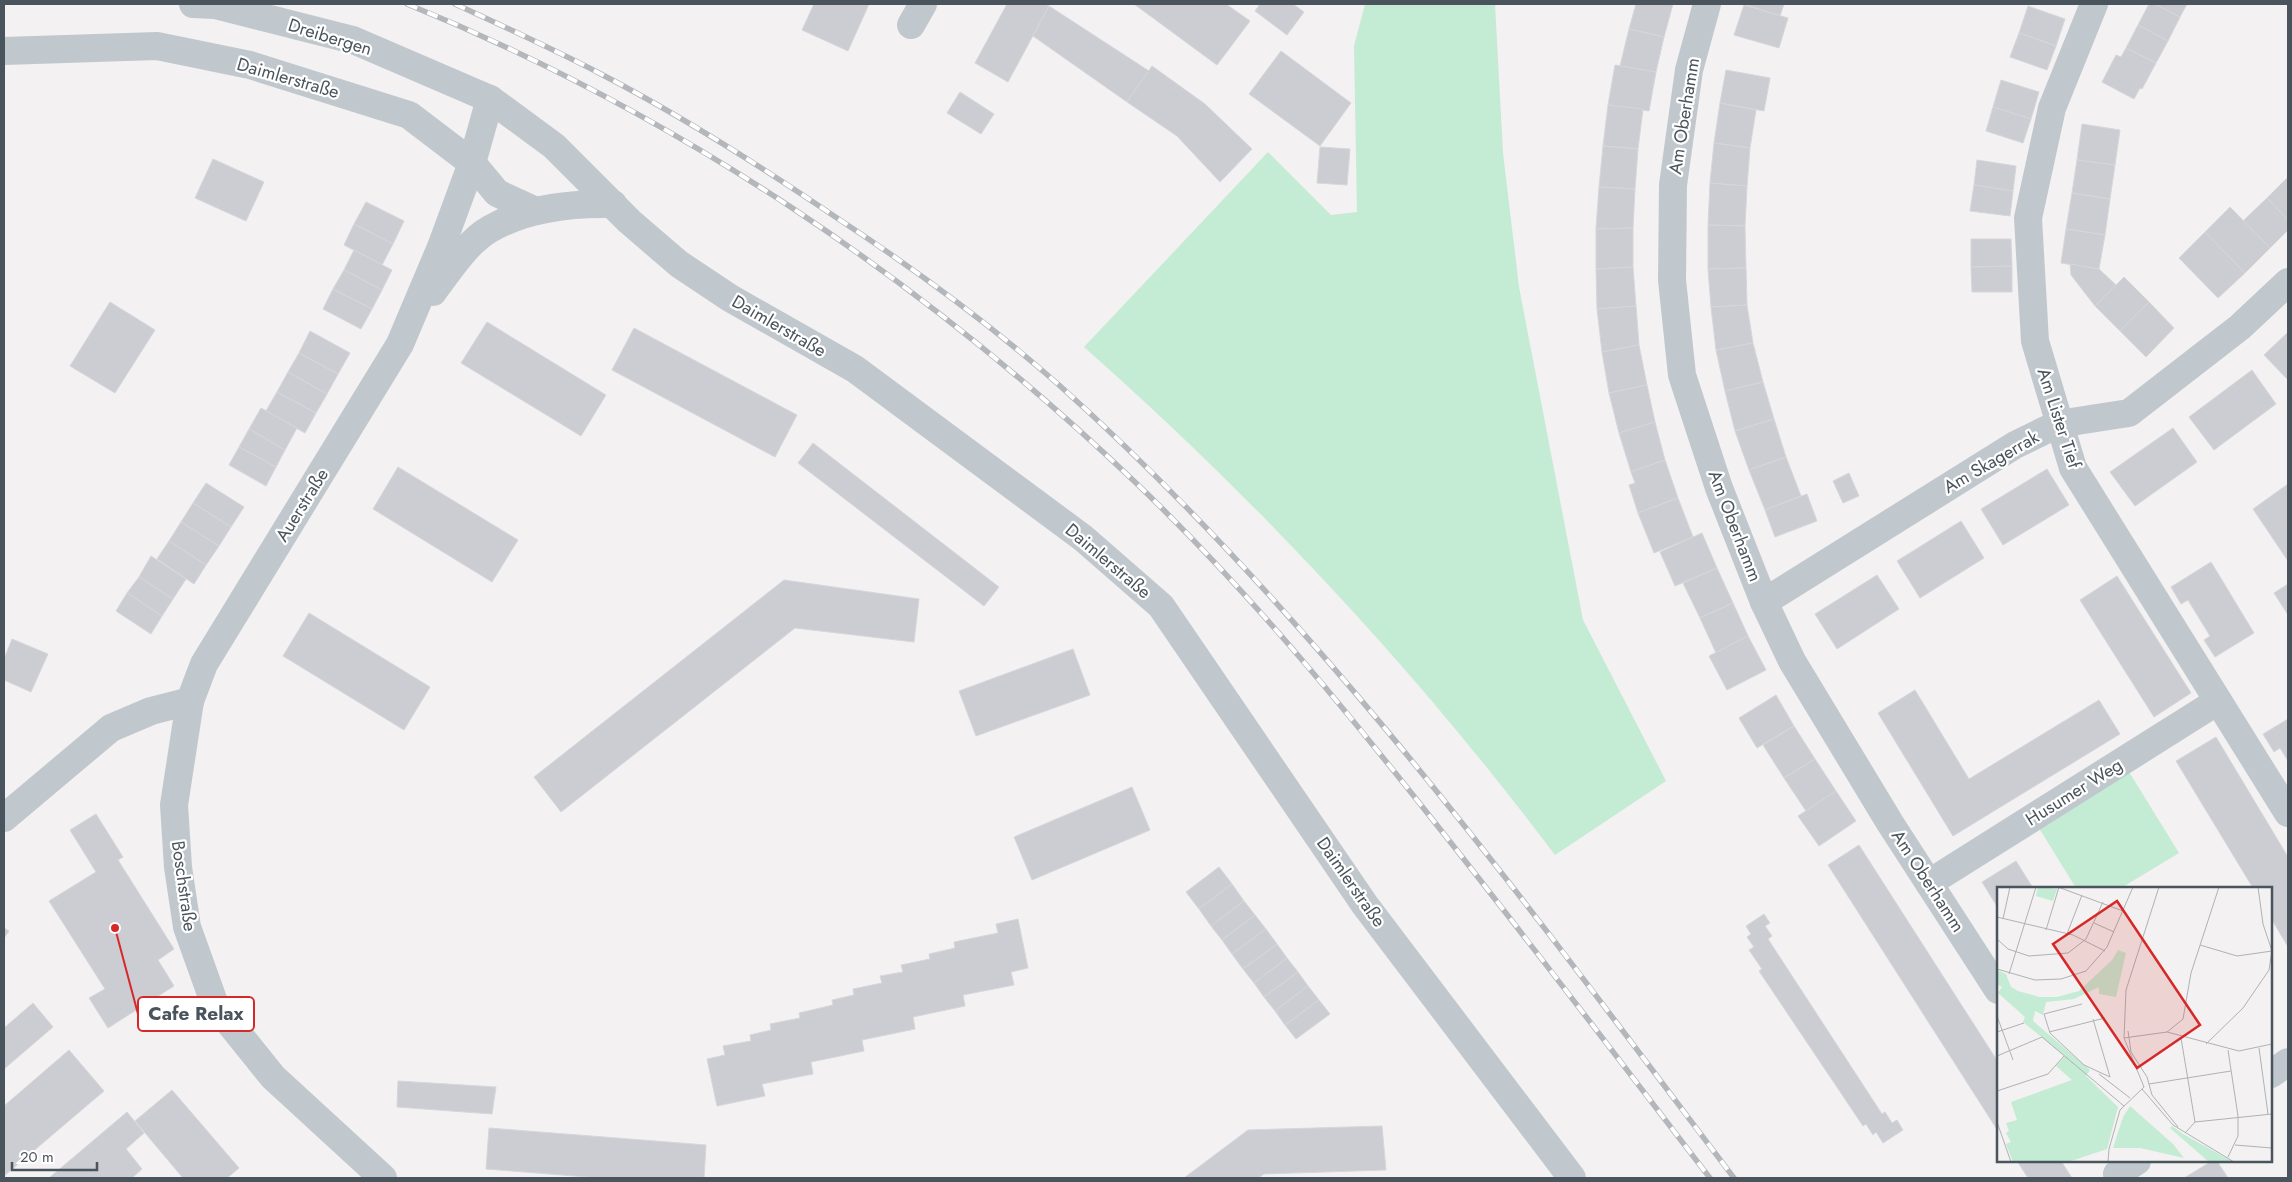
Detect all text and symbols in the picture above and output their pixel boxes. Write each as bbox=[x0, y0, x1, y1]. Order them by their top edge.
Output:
street label: Dreibergen bbox=[285, 12, 375, 62]
street label: Daimlerstraße bbox=[234, 51, 342, 105]
street label: Am Oberhamm bbox=[1662, 56, 1706, 176]
street label: Daimlerstraße bbox=[727, 288, 831, 364]
street label: Am Lister Tief bbox=[2031, 365, 2088, 472]
street label: Am Skagerrak bbox=[1939, 424, 2044, 500]
street label: Auerstraße bbox=[269, 463, 335, 547]
street label: Am Oberhamm bbox=[1702, 467, 1768, 585]
street label: Daimlerstraße bbox=[1059, 517, 1157, 605]
street label: Husumer Weg bbox=[2021, 752, 2127, 832]
street label: Am Oberhamm bbox=[1885, 825, 1971, 937]
street label: Daimlerstraße bbox=[1310, 832, 1392, 932]
street label: Boschstraße bbox=[165, 839, 203, 933]
inset map bbox=[1997, 887, 2272, 1162]
callout: Cafe Relax bbox=[138, 997, 254, 1031]
text: Cafe Relax bbox=[148, 1000, 245, 1027]
scale bar bbox=[12, 1140, 98, 1172]
text: 20 m bbox=[20, 1146, 54, 1168]

